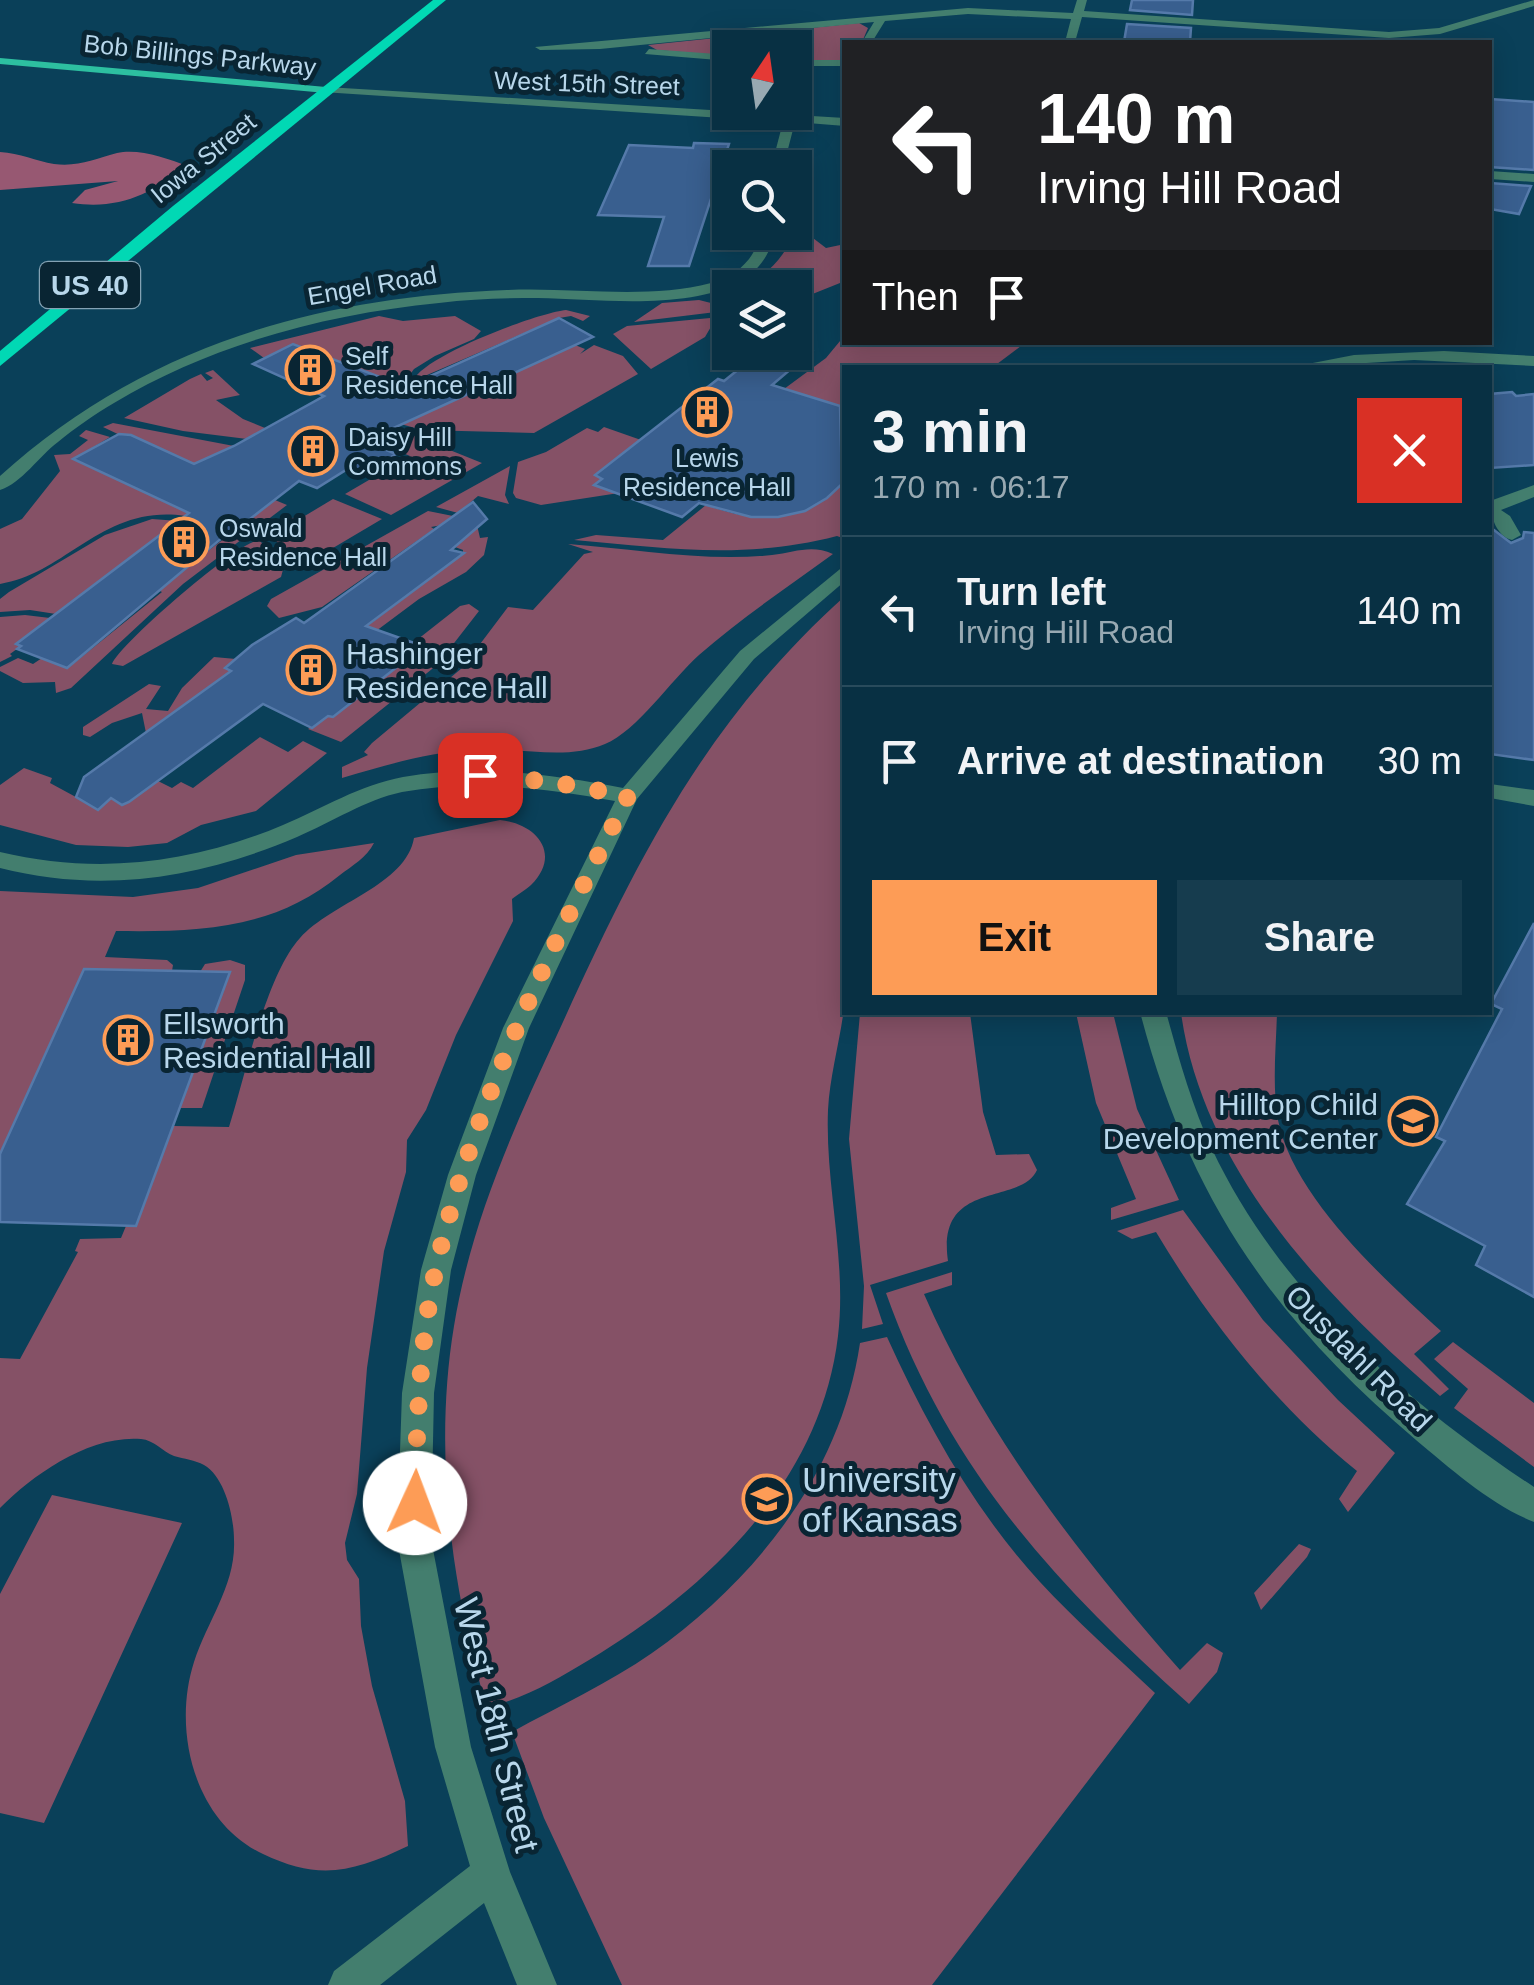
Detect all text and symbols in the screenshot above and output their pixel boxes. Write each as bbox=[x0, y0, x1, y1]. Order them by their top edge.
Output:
street label: Bob Billings Parkway bbox=[82, 29, 318, 81]
north arrow bbox=[712, 30, 812, 130]
map controls bbox=[712, 30, 812, 370]
street label: West 15th Street bbox=[494, 66, 680, 100]
icon: left bbox=[872, 80, 1002, 210]
text: 140 m bbox=[1037, 80, 1235, 158]
street label: Iowa Street bbox=[145, 107, 261, 209]
button: search bbox=[712, 150, 812, 250]
text: Irving Hill Road bbox=[1037, 162, 1342, 213]
street label: Engel Road bbox=[305, 260, 439, 310]
road number: US 40 bbox=[40, 262, 140, 308]
button: layers bbox=[712, 270, 812, 370]
icon: arrive bbox=[979, 270, 1034, 325]
text: Then bbox=[872, 276, 959, 318]
place label: Self Residence Hall bbox=[345, 342, 513, 399]
building icon: Self Residence Hall bbox=[284, 344, 336, 396]
building icon: Lewis Residence Hall bbox=[681, 386, 733, 438]
text: 3 min bbox=[872, 398, 1029, 465]
button: close bbox=[1357, 398, 1462, 503]
place label: Daisy Hill Commons bbox=[348, 423, 462, 480]
building icon: Daisy Hill Commons bbox=[287, 425, 339, 477]
place label: Lewis Residence Hall bbox=[623, 444, 791, 501]
text: 170 m · 06:17 bbox=[872, 469, 1069, 505]
place label: Oswald Residence Hall bbox=[219, 514, 387, 571]
building icon: Oswald Residence Hall bbox=[158, 516, 210, 568]
text: Turn left bbox=[957, 571, 1106, 613]
icon: left bbox=[872, 584, 927, 639]
text: 140 m bbox=[1356, 590, 1462, 632]
text: Irving Hill Road bbox=[957, 614, 1174, 650]
place label: Hashinger Residence Hall bbox=[346, 637, 548, 704]
building icon: Hashinger Residence Hall bbox=[285, 644, 337, 696]
pin bbox=[438, 733, 523, 818]
icon: arrive bbox=[872, 734, 927, 789]
text: Arrive at destination bbox=[957, 740, 1324, 782]
text: 30 m bbox=[1378, 740, 1462, 782]
icon: arrive bbox=[453, 748, 508, 803]
button: Exit bbox=[872, 880, 1157, 995]
button: Share bbox=[1177, 880, 1462, 995]
place label: Ellsworth Residential Hall bbox=[163, 1007, 371, 1074]
building icon: Ellsworth Residential Hall bbox=[102, 1014, 154, 1066]
place label: Hilltop Child Development Center bbox=[1103, 1088, 1378, 1155]
school or university icon: Hilltop Child Development Center bbox=[1387, 1095, 1439, 1147]
street label: Ousdahl Road bbox=[1280, 1279, 1438, 1437]
position arrow bbox=[363, 1451, 467, 1555]
place label: University of Kansas bbox=[802, 1460, 958, 1539]
school or university icon: University of Kansas bbox=[741, 1473, 793, 1525]
street label: West 18th Street bbox=[447, 1594, 547, 1856]

